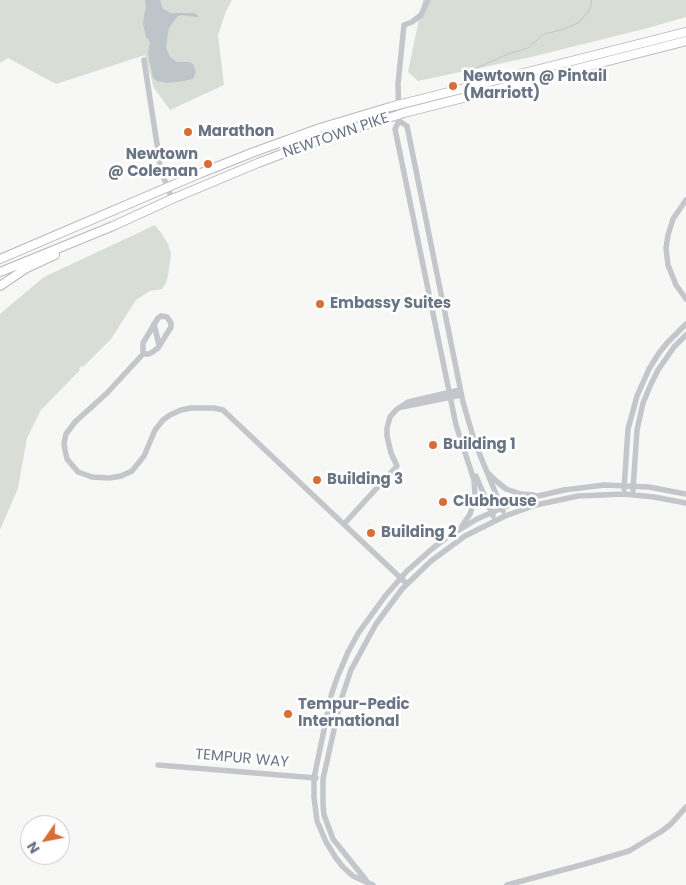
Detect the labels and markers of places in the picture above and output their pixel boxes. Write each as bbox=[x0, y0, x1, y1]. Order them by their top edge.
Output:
place label: Newtown @ Pintail (Marriott) bbox=[463, 68, 607, 103]
marker: Newtown @ Pintail (Marriott) bbox=[447, 80, 459, 92]
place label: Marathon bbox=[198, 123, 274, 141]
marker: Marathon bbox=[182, 126, 194, 138]
place label: Newtown @ Coleman bbox=[108, 146, 198, 181]
marker: Newtown @ Coleman bbox=[202, 158, 214, 170]
place label: Embassy Suites bbox=[330, 295, 451, 313]
marker: Embassy Suites bbox=[314, 298, 326, 310]
place label: Building 1 bbox=[443, 436, 516, 454]
marker: Building 1 bbox=[427, 439, 439, 451]
place label: Building 3 bbox=[327, 471, 403, 489]
marker: Building 3 bbox=[311, 474, 323, 486]
place label: Clubhouse bbox=[453, 493, 537, 511]
marker: Clubhouse bbox=[437, 496, 449, 508]
place label: Building 2 bbox=[381, 524, 456, 542]
marker: Building 2 bbox=[365, 527, 377, 539]
place label: Tempur-Pedic International bbox=[298, 696, 410, 731]
marker: Tempur-Pedic International bbox=[282, 708, 294, 720]

